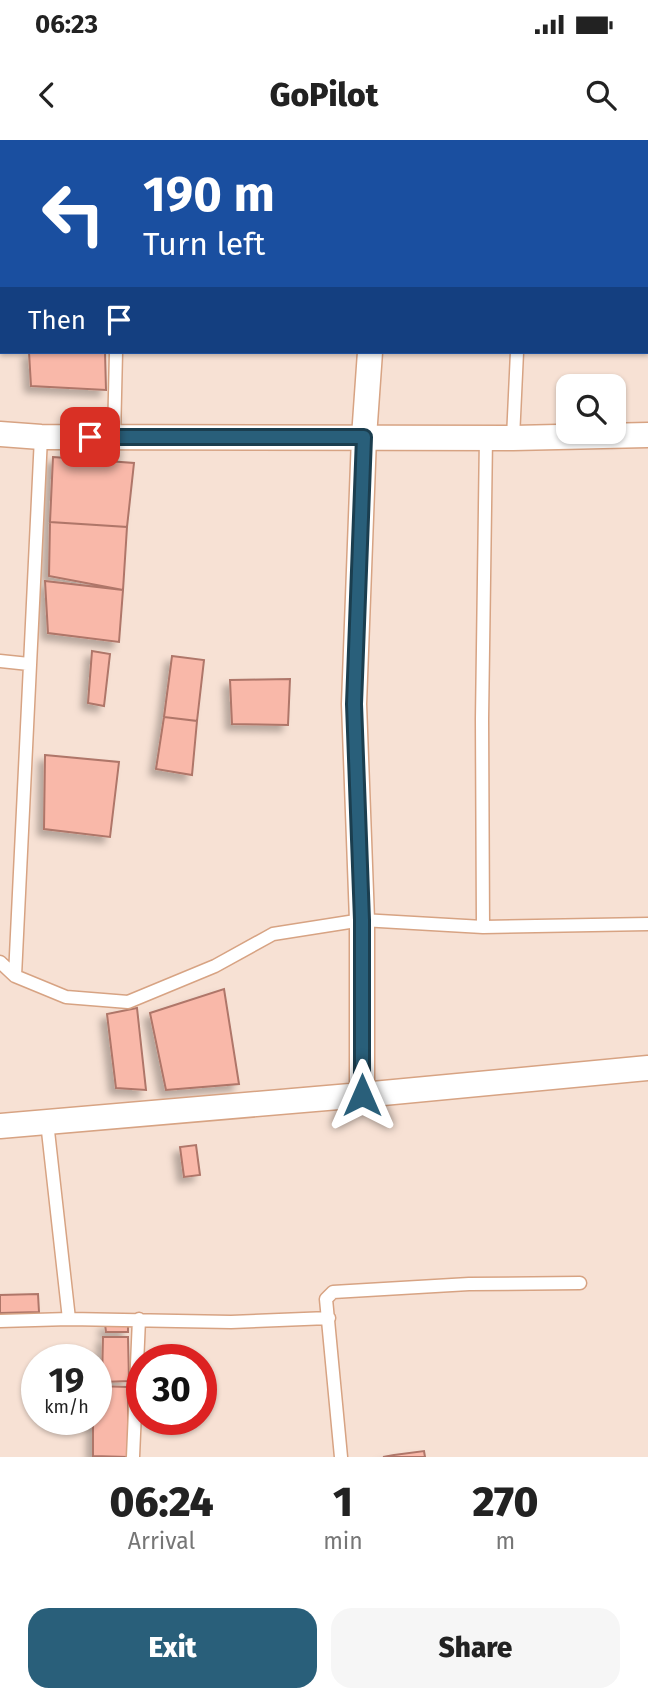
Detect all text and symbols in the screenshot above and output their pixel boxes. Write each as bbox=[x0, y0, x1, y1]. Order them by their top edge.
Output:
text: 06:23 bbox=[35, 9, 98, 40]
icon: back bbox=[28, 76, 66, 114]
text: GoPilot bbox=[270, 76, 378, 114]
icon: search bbox=[582, 76, 620, 114]
text: 190 m bbox=[143, 165, 275, 224]
icon: left bbox=[28, 168, 119, 259]
text: Turn left bbox=[143, 225, 265, 263]
icon: arrive bbox=[100, 301, 138, 339]
text: Then bbox=[28, 305, 86, 336]
map controls bbox=[556, 374, 626, 444]
button: search bbox=[556, 374, 626, 444]
pin bbox=[60, 407, 120, 467]
icon: arrive bbox=[71, 418, 109, 456]
position arrow bbox=[325, 1058, 399, 1132]
speed limit sign: 30 bbox=[126, 1344, 217, 1435]
text: 19 bbox=[49, 1359, 84, 1401]
text: km/h bbox=[44, 1396, 89, 1418]
text: 06:24 bbox=[110, 1477, 214, 1527]
text: 1 bbox=[333, 1477, 353, 1527]
text: 270 bbox=[472, 1477, 538, 1527]
text: Arrival bbox=[128, 1527, 195, 1555]
text: min bbox=[323, 1527, 363, 1555]
text: m bbox=[496, 1527, 515, 1555]
button: Exit bbox=[28, 1608, 317, 1688]
button: Share bbox=[331, 1608, 620, 1688]

